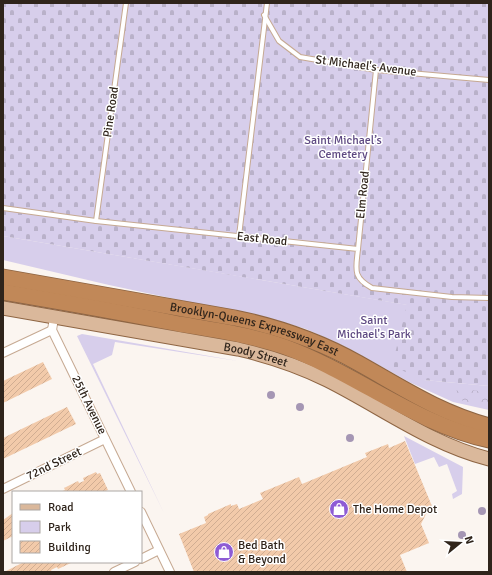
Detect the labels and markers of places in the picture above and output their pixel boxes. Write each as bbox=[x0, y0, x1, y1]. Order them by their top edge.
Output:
shop icon: The Home Depot bbox=[328, 498, 350, 520]
place label: The Home Depot bbox=[353, 502, 437, 517]
place label: Bed Bath & Beyond bbox=[238, 538, 286, 567]
shop icon: Bed Bath & Beyond bbox=[213, 541, 235, 563]

